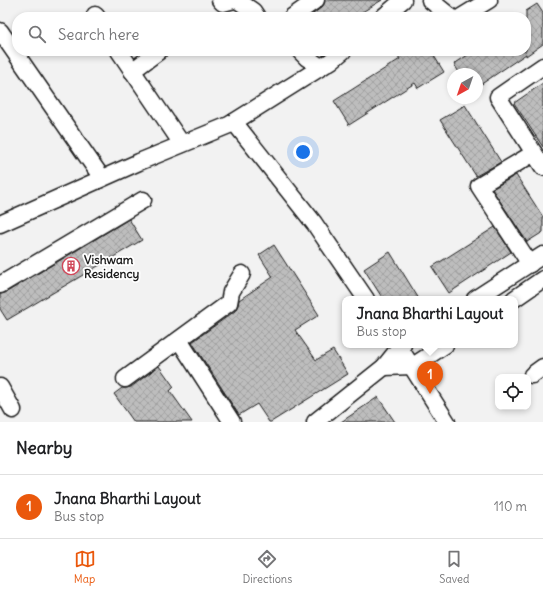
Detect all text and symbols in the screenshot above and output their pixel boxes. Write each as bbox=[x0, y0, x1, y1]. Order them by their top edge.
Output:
search box bbox=[12, 12, 531, 56]
icon: search bbox=[26, 23, 48, 45]
text: Search here bbox=[58, 25, 139, 44]
north arrow bbox=[447, 68, 483, 104]
your location bbox=[293, 142, 313, 162]
place label: Vishwam Residency bbox=[84, 252, 140, 282]
building icon: Vishwam Residency bbox=[61, 256, 81, 276]
popup bbox=[342, 296, 518, 348]
text: Jnana Bharthi Layout bbox=[357, 304, 503, 323]
text: Bus stop bbox=[357, 323, 407, 340]
pin: 1 bbox=[417, 361, 443, 394]
map controls bbox=[495, 374, 531, 410]
button: locate bbox=[495, 374, 531, 410]
text: Nearby bbox=[16, 437, 72, 459]
text: Jnana Bharthi Layout bbox=[54, 489, 201, 508]
text: 1 bbox=[26, 498, 32, 515]
text: 110 m bbox=[494, 498, 527, 515]
text: Bus stop bbox=[54, 508, 104, 525]
tab: Map bbox=[74, 548, 96, 586]
tab: Directions bbox=[243, 548, 292, 586]
tab: Saved bbox=[439, 548, 469, 586]

